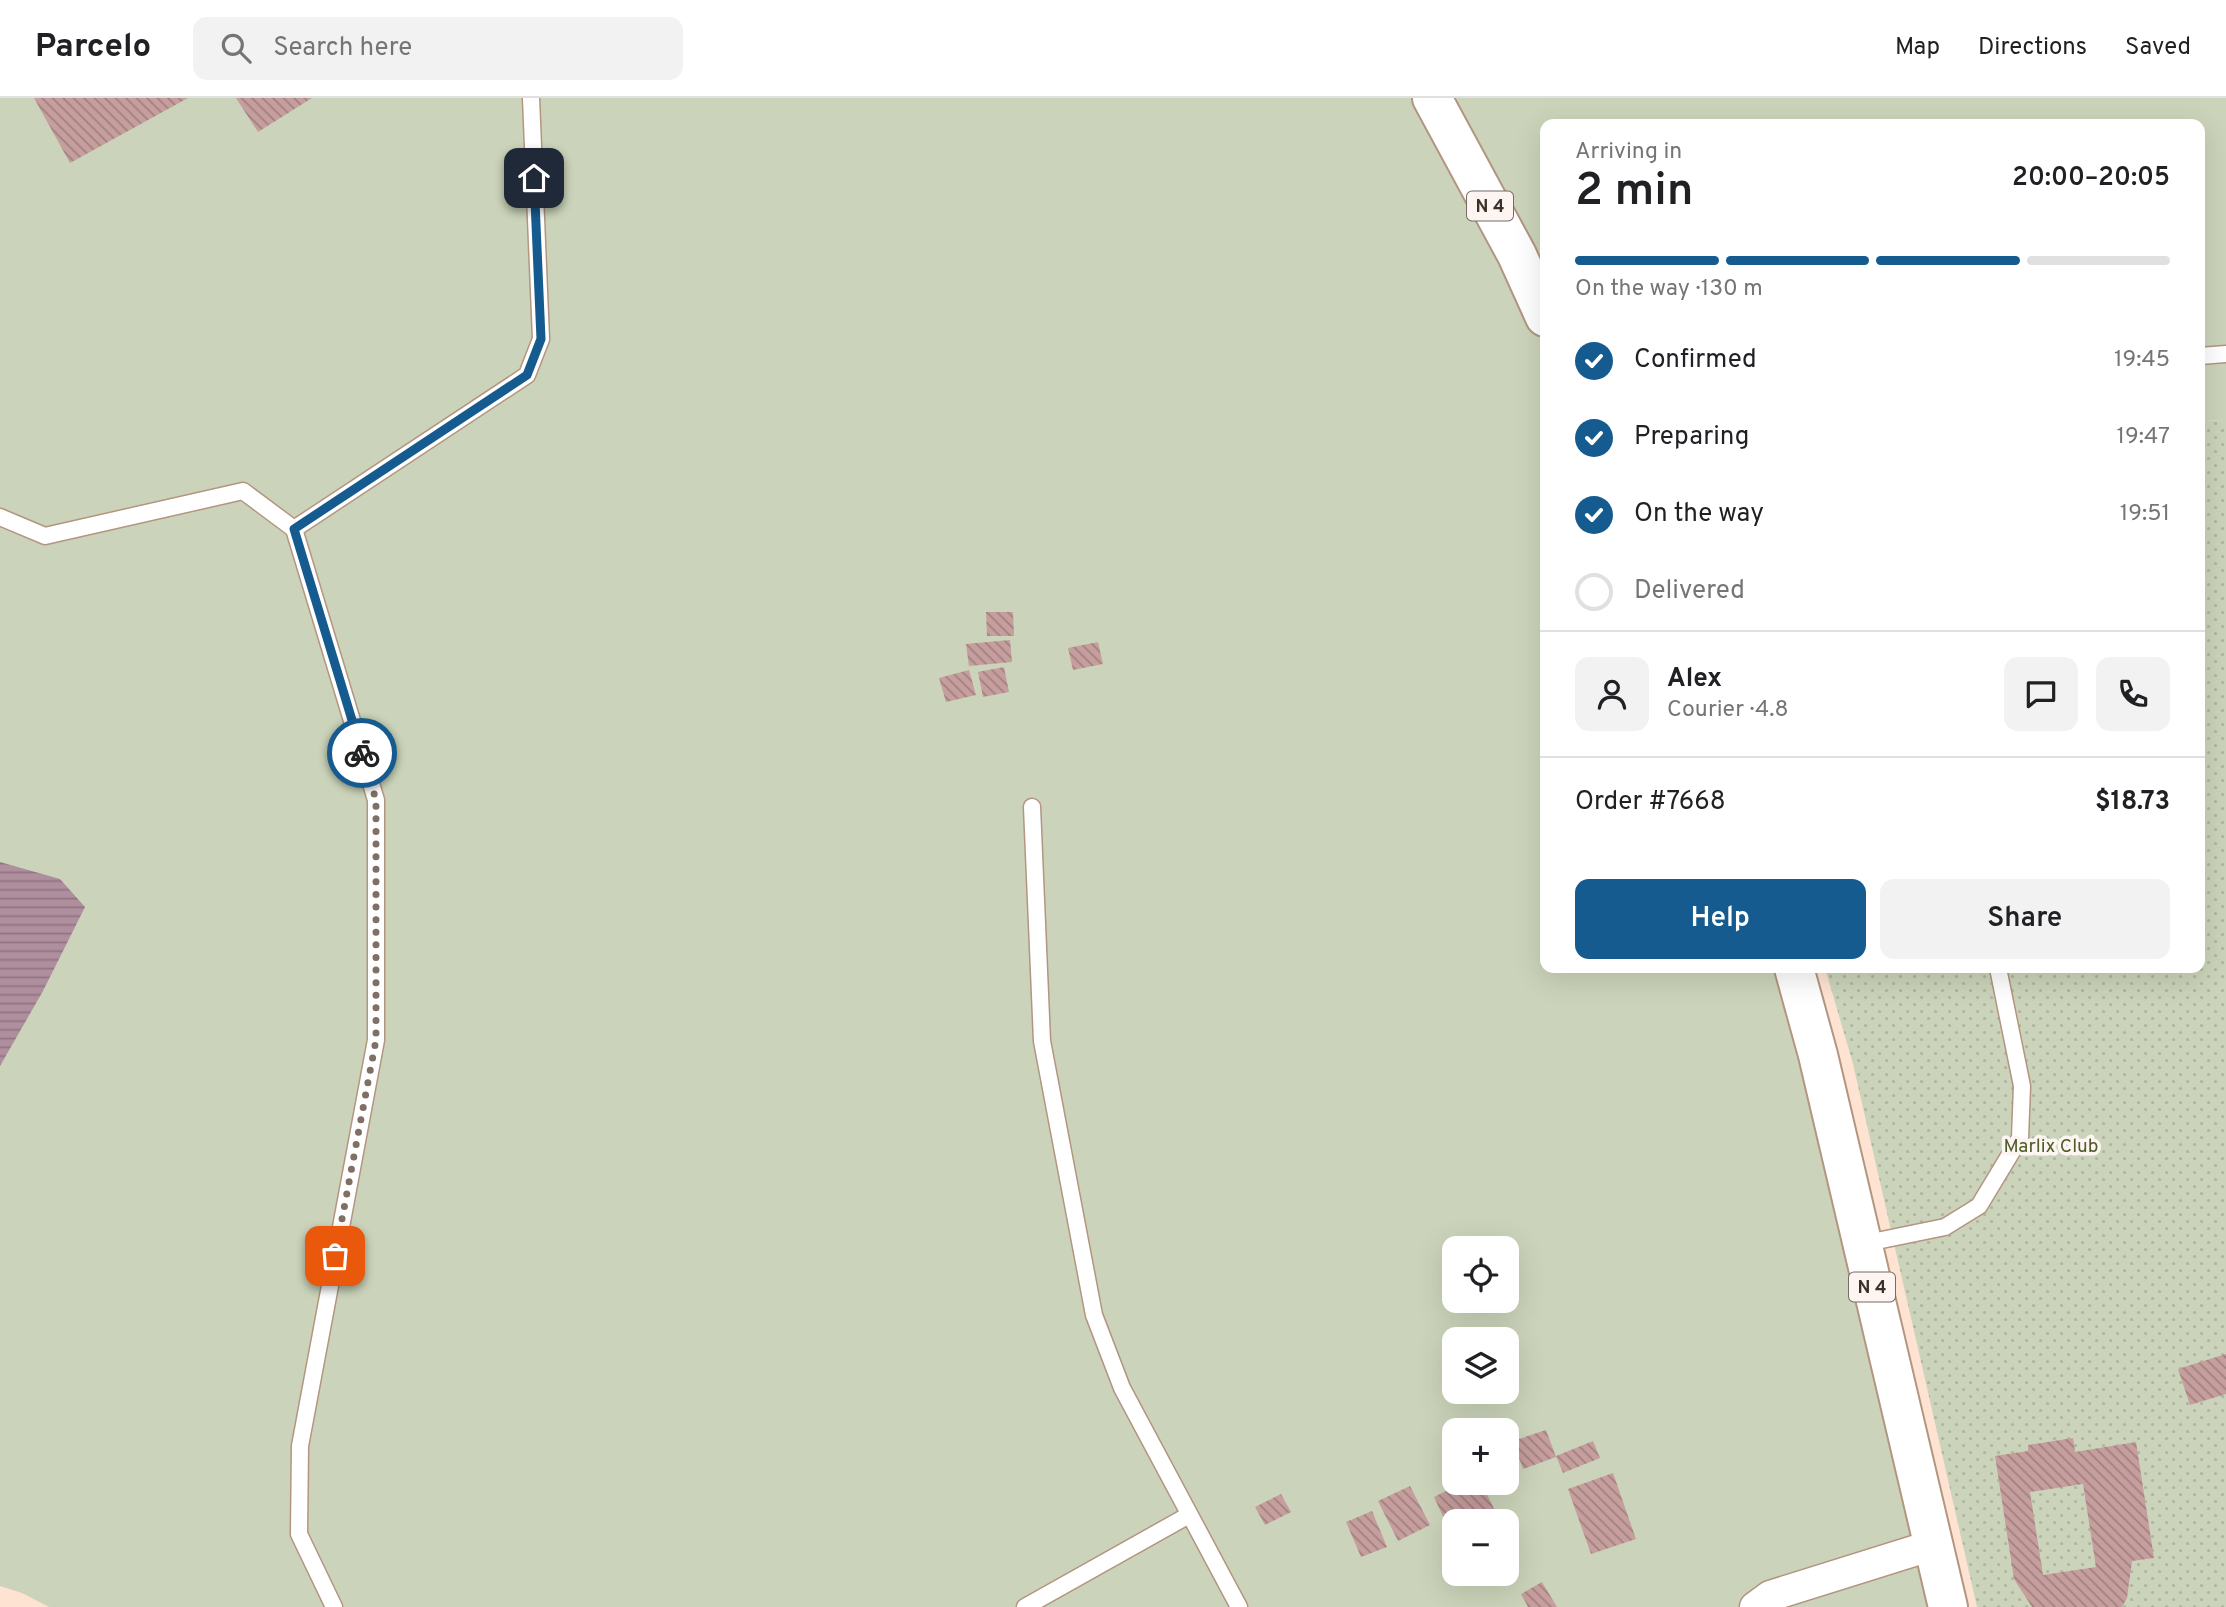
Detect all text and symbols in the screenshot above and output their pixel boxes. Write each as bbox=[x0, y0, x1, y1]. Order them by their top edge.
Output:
search box bbox=[193, 17, 683, 80]
text: Parcelo bbox=[35, 27, 151, 69]
icon: search bbox=[217, 29, 255, 67]
text: Search here bbox=[273, 32, 412, 65]
text: Map bbox=[1895, 33, 1940, 63]
text: Directions bbox=[1978, 33, 2087, 63]
text: Saved bbox=[2125, 33, 2191, 63]
text: Arriving in bbox=[1575, 138, 1682, 167]
pin bbox=[504, 148, 564, 208]
icon: home bbox=[515, 159, 553, 197]
text: 20:00–20:05 bbox=[2012, 162, 2170, 195]
text: 2 min bbox=[1575, 163, 1694, 222]
road number: N 4 bbox=[1467, 192, 1513, 220]
text: On the way · 130 m bbox=[1575, 275, 1763, 304]
icon: check bbox=[1575, 342, 1613, 380]
text: Confirmed bbox=[1634, 344, 1757, 377]
text: 19:45 bbox=[2114, 346, 2170, 375]
icon: check bbox=[1575, 419, 1613, 457]
text: Preparing bbox=[1634, 421, 1749, 454]
text: 19:47 bbox=[2116, 423, 2170, 452]
icon: check bbox=[1575, 496, 1613, 534]
text: On the way bbox=[1634, 498, 1764, 531]
text: 19:51 bbox=[2120, 500, 2170, 529]
text: Delivered bbox=[1634, 575, 1745, 608]
button: person bbox=[1575, 657, 1649, 731]
button: chat bbox=[2004, 657, 2078, 731]
button: phone bbox=[2096, 657, 2170, 731]
text: Alex bbox=[1667, 663, 1722, 696]
text: Courier · 4.8 bbox=[1667, 696, 1788, 725]
courier bbox=[327, 718, 397, 788]
icon: bike bbox=[343, 734, 381, 772]
text: Order #7668 bbox=[1575, 786, 1726, 819]
text: $18.73 bbox=[2095, 786, 2170, 819]
button: Help bbox=[1575, 879, 1866, 959]
button: Share bbox=[1880, 879, 2170, 959]
park label: Marlix Club bbox=[2004, 1135, 2098, 1159]
pin bbox=[305, 1226, 365, 1286]
map controls bbox=[1442, 1236, 1519, 1586]
button: locate bbox=[1442, 1236, 1519, 1313]
icon: bag bbox=[316, 1237, 354, 1275]
road number: N 4 bbox=[1849, 1272, 1895, 1302]
button: layers bbox=[1442, 1327, 1519, 1404]
button: + bbox=[1442, 1418, 1519, 1495]
button: − bbox=[1442, 1509, 1519, 1586]

